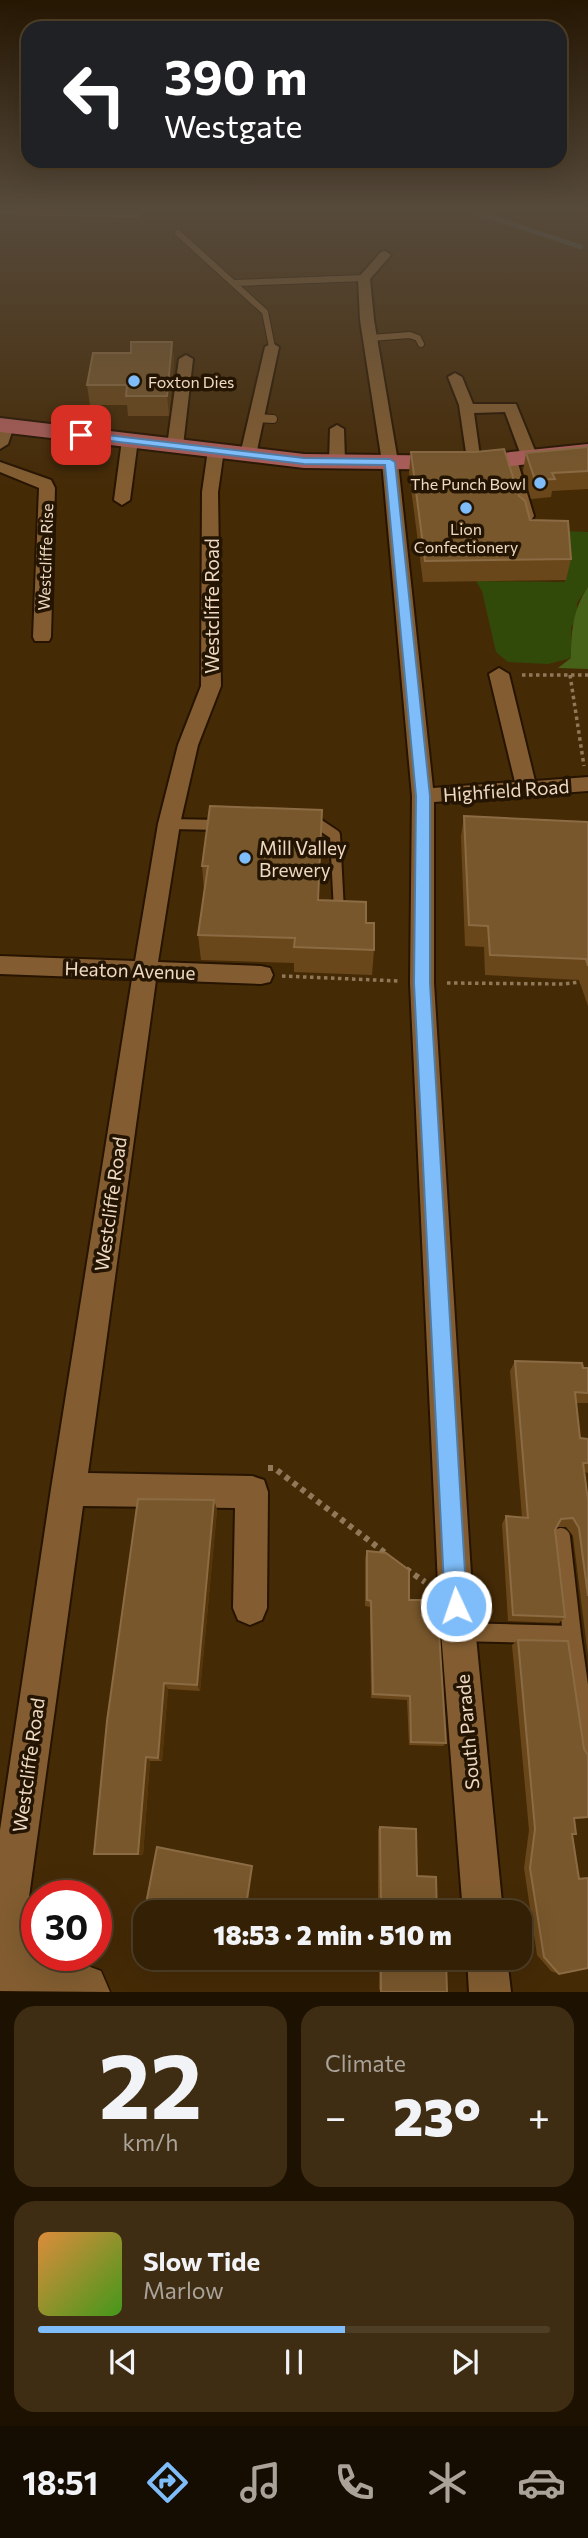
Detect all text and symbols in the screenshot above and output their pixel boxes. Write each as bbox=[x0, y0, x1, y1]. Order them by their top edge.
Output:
text: 390 m bbox=[164, 45, 307, 105]
icon: left bbox=[49, 49, 140, 140]
text: Westgate bbox=[164, 105, 303, 145]
place label: Foxton Dies bbox=[148, 372, 234, 391]
marker: Foxton Dies bbox=[126, 373, 142, 389]
pin bbox=[51, 405, 111, 465]
icon: arrive bbox=[62, 416, 100, 454]
place label: The Punch Bowl bbox=[410, 474, 526, 493]
marker: The Punch Bowl bbox=[532, 475, 548, 491]
marker: Lion Confectionery bbox=[458, 500, 474, 516]
street label: Westcliffe Rise bbox=[34, 503, 56, 611]
place label: Lion Confectionery bbox=[414, 519, 518, 556]
street label: Westcliffe Road bbox=[200, 538, 223, 674]
street label: Highfield Road bbox=[442, 774, 570, 806]
place label: Mill Valley Brewery bbox=[259, 836, 347, 881]
marker: Mill Valley Brewery bbox=[237, 850, 253, 866]
street label: Heaton Avenue bbox=[64, 956, 196, 984]
street label: Westcliffe Road bbox=[89, 1135, 131, 1273]
position arrow bbox=[419, 1569, 493, 1643]
street label: South Parade bbox=[451, 1673, 483, 1791]
street label: Westcliffe Road bbox=[7, 1696, 49, 1834]
speed limit sign: 30 bbox=[21, 1880, 112, 1971]
text: 18:53 · 2 min · 510 m bbox=[213, 1919, 452, 1950]
text: 22 bbox=[99, 2026, 202, 2138]
text: Climate bbox=[325, 2049, 406, 2077]
text: 23° bbox=[393, 2083, 481, 2147]
text: − bbox=[325, 2092, 347, 2139]
text: + bbox=[528, 2092, 550, 2139]
text: km/h bbox=[123, 2128, 178, 2156]
text: Slow Tide bbox=[143, 2245, 260, 2276]
text: Marlow bbox=[143, 2276, 224, 2304]
icon: previous bbox=[104, 2343, 142, 2381]
icon: pause bbox=[275, 2343, 313, 2381]
icon: next bbox=[446, 2343, 484, 2381]
icon: directions bbox=[143, 2458, 192, 2507]
icon: music bbox=[236, 2458, 285, 2507]
icon: phone bbox=[330, 2458, 379, 2507]
icon: climate bbox=[423, 2458, 472, 2507]
icon: car bbox=[517, 2458, 566, 2507]
text: 18:51 bbox=[22, 2462, 98, 2502]

